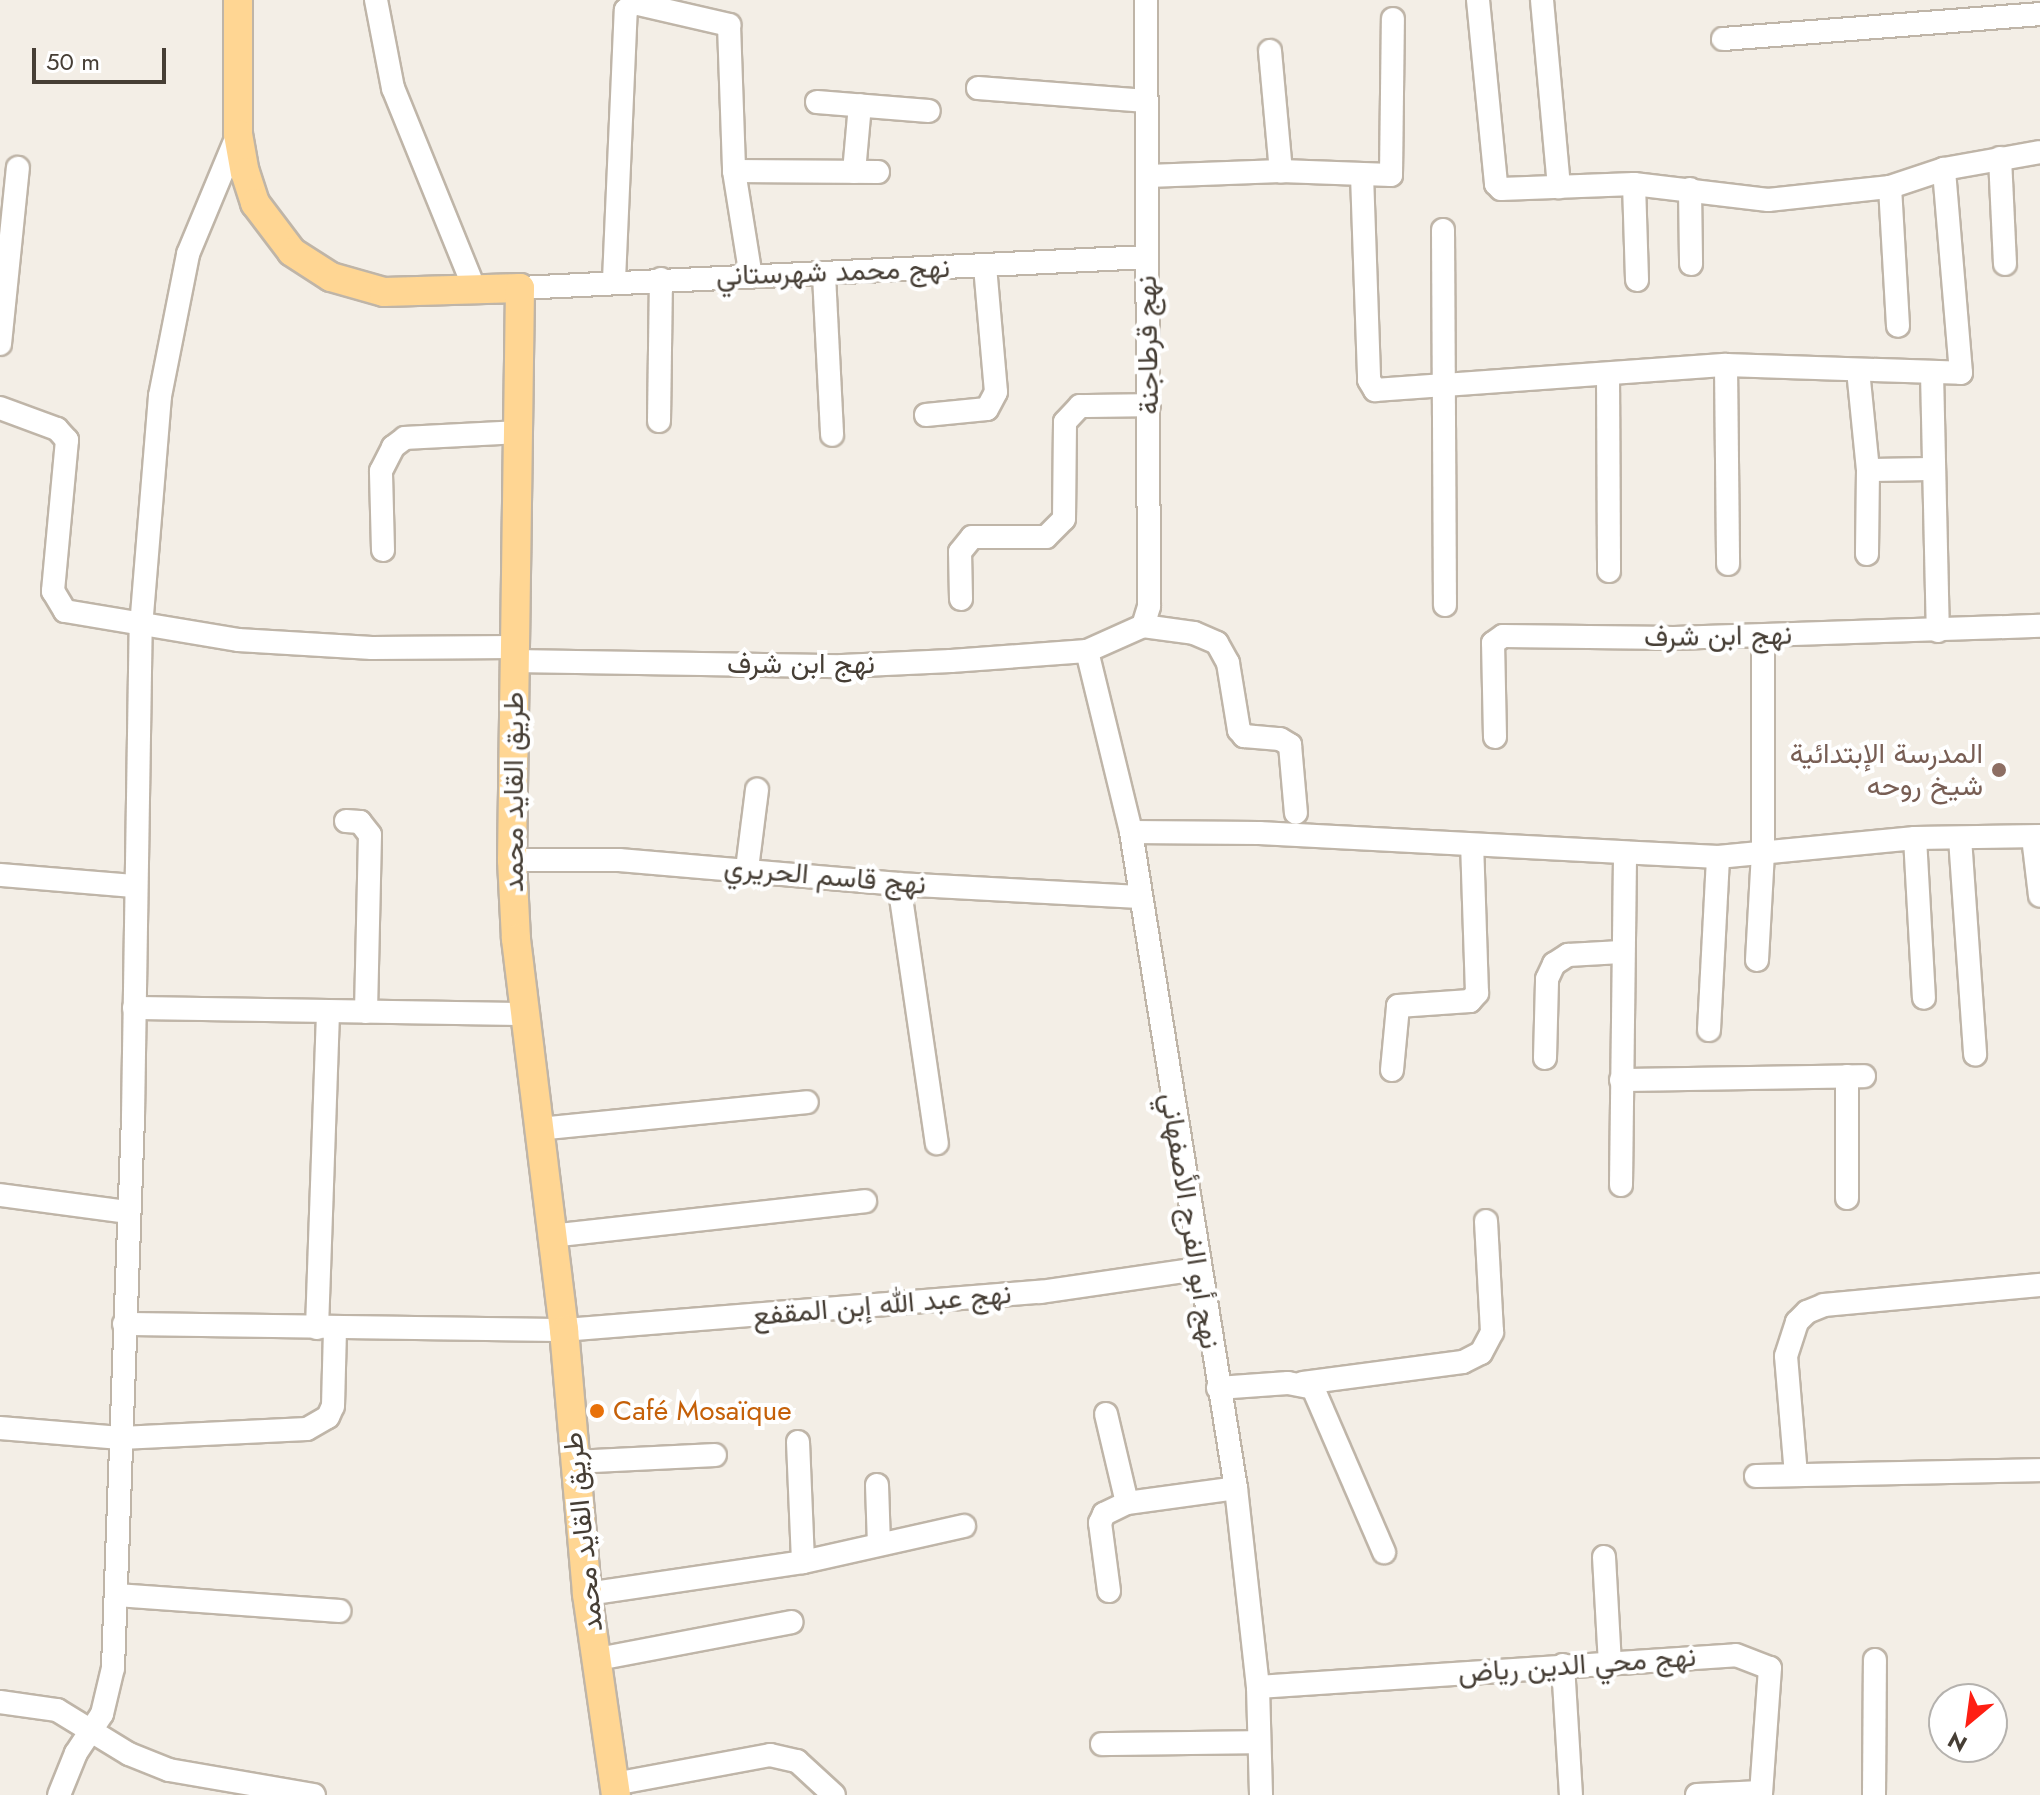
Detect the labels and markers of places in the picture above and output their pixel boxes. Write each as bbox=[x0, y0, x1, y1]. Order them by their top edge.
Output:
place label: المدرسة الإبتدائية شيخ روحه bbox=[1790, 737, 1983, 803]
marker: المدرسة الإبتدائية شيخ روحه bbox=[1990, 761, 2008, 779]
place label: Café Mosaïque bbox=[613, 1394, 792, 1428]
marker: Café Mosaïque bbox=[588, 1402, 606, 1420]

